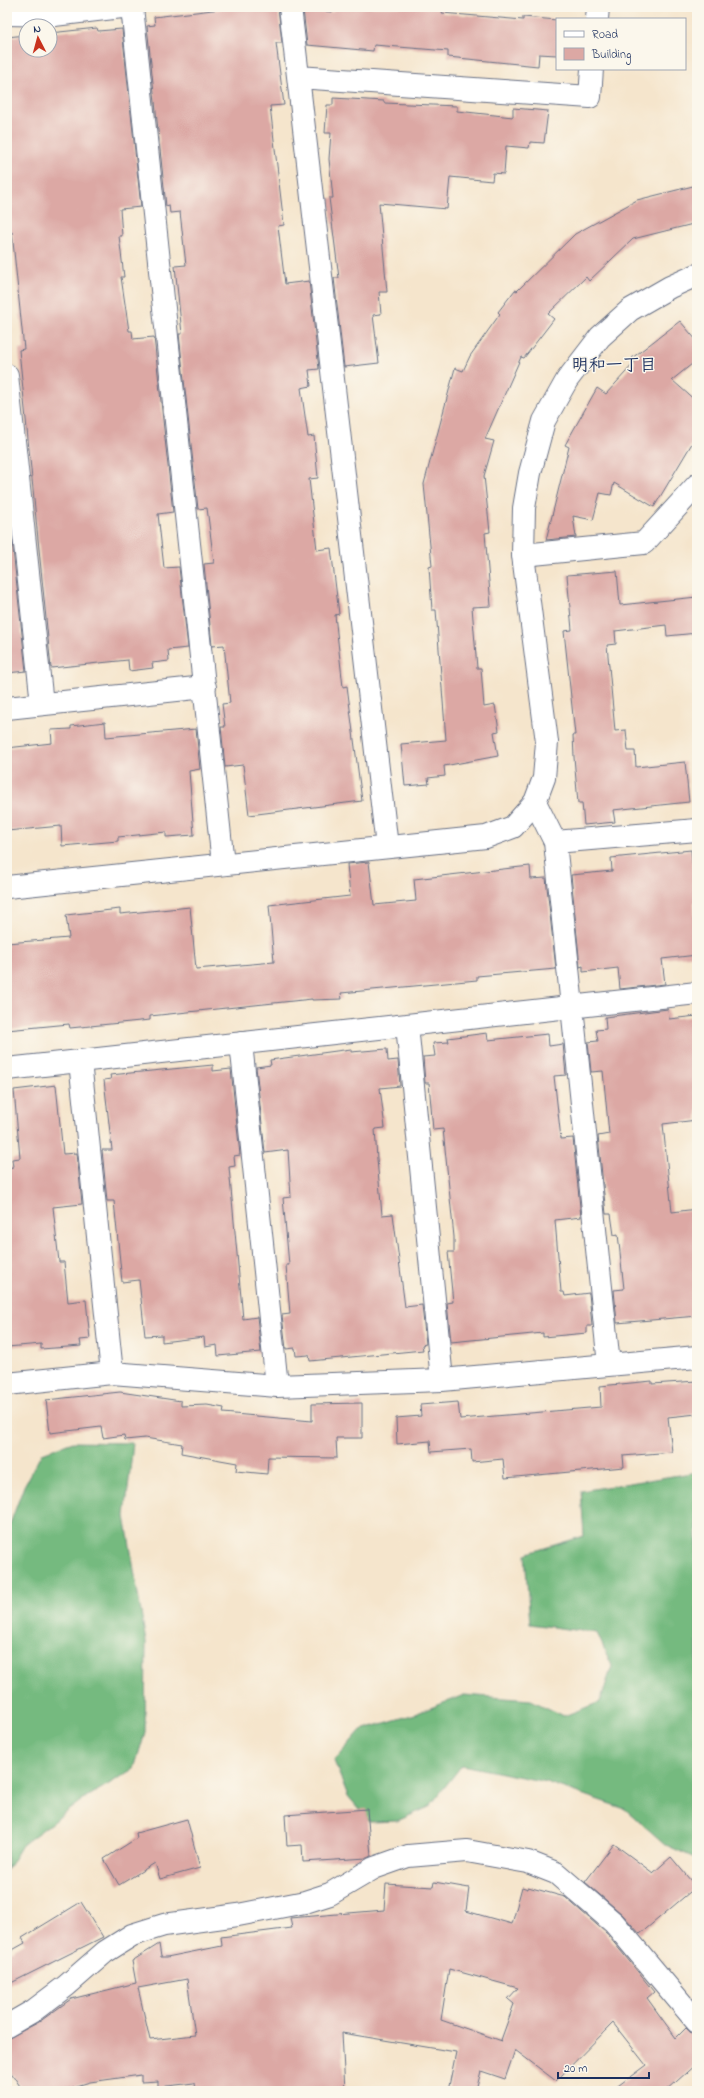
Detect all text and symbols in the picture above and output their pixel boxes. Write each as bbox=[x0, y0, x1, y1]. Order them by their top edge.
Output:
north arrow bbox=[18, 18, 58, 58]
legend bbox=[556, 18, 686, 70]
text: N bbox=[33, 21, 42, 37]
text: Road bbox=[592, 26, 618, 44]
text: Building bbox=[591, 46, 631, 65]
district label: 明和一丁目 bbox=[572, 353, 657, 378]
scale bar bbox=[558, 2054, 649, 2080]
text: 20 m bbox=[564, 2060, 587, 2078]

